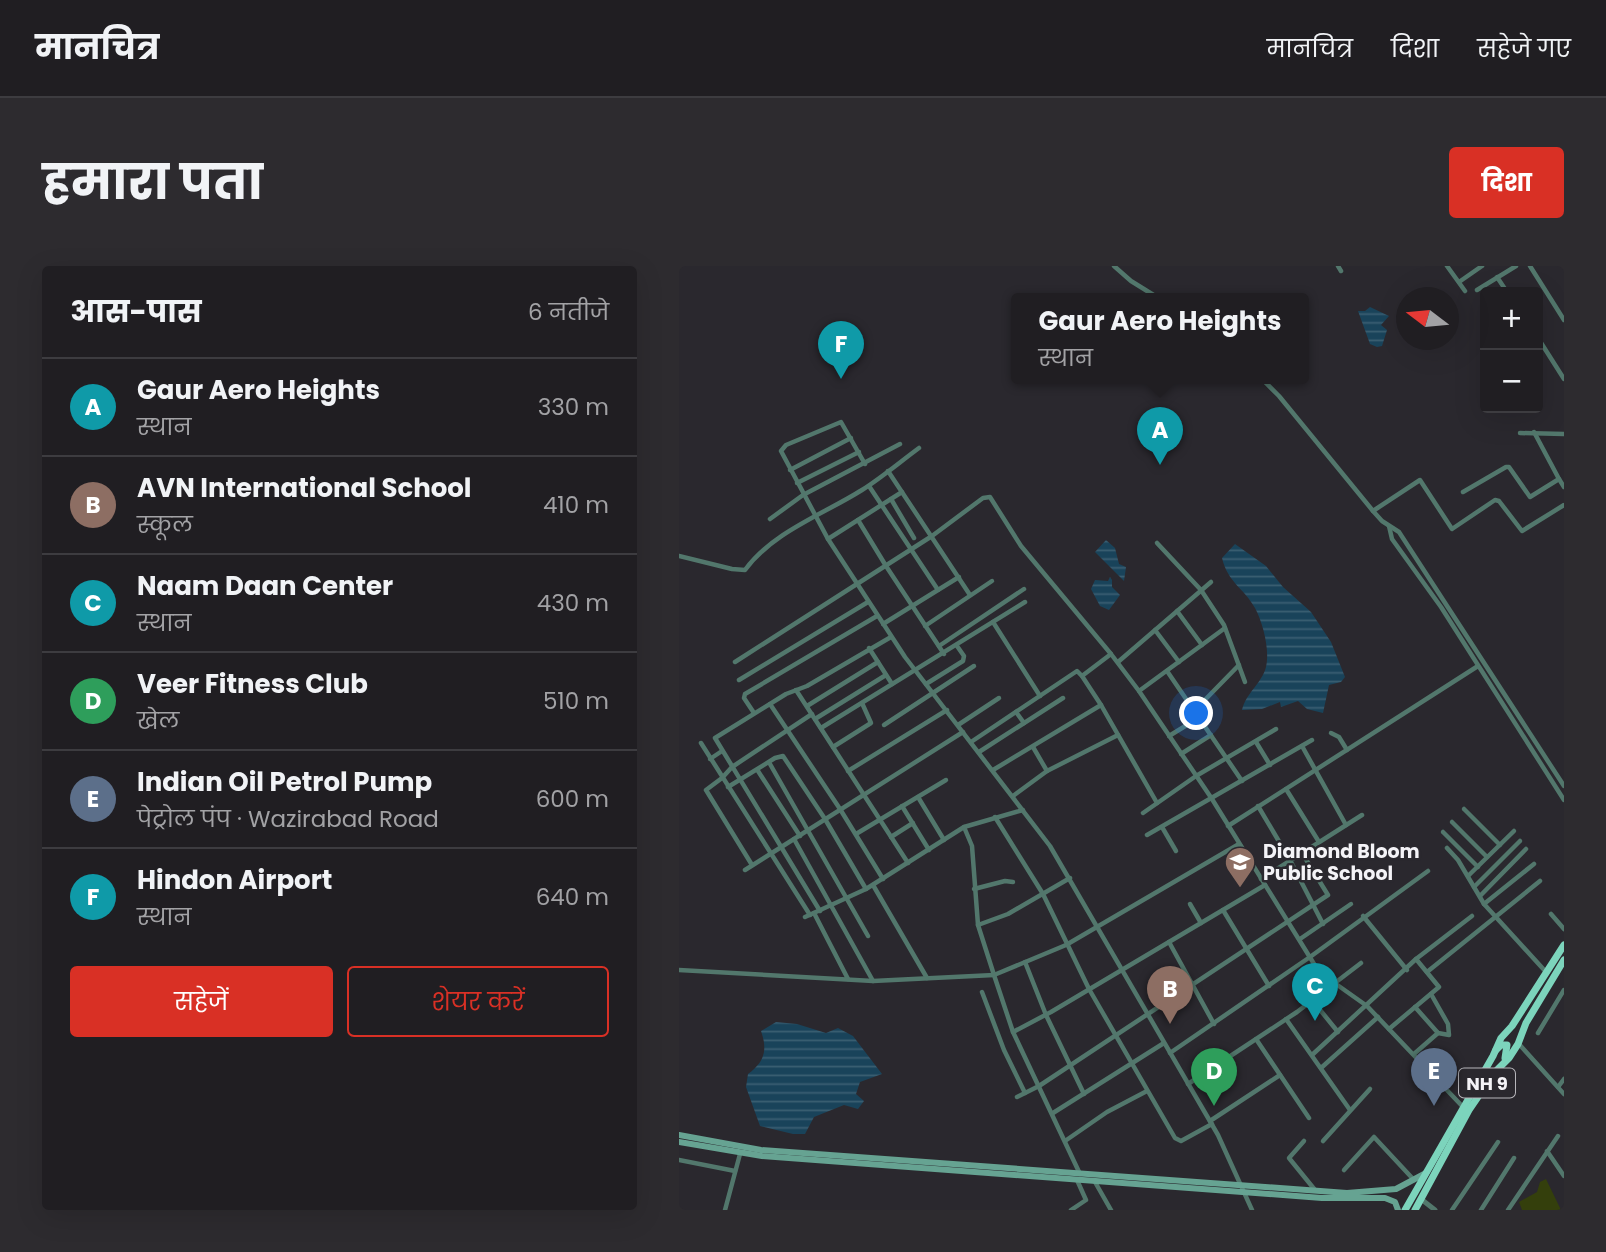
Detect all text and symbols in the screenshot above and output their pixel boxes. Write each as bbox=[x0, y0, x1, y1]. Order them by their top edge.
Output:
text: मानचित्र bbox=[35, 24, 159, 71]
text: मानचित्र bbox=[1267, 32, 1353, 65]
text: दिशा bbox=[1391, 32, 1439, 65]
text: सहेजे गए bbox=[1477, 32, 1571, 65]
button: दिशा bbox=[1449, 147, 1564, 218]
text: हमारा पता bbox=[42, 148, 263, 216]
north arrow bbox=[1396, 287, 1459, 350]
map controls bbox=[1480, 287, 1543, 413]
button: + bbox=[1480, 287, 1543, 350]
text: आस-पास bbox=[70, 290, 202, 333]
popup bbox=[1011, 293, 1309, 384]
text: 6 नतीजे bbox=[528, 296, 609, 328]
text: Gaur Aero Heights bbox=[1039, 303, 1281, 339]
pin: F bbox=[818, 321, 864, 379]
text: स्थान bbox=[1039, 342, 1093, 374]
button: − bbox=[1480, 350, 1543, 413]
text: Gaur Aero Heights bbox=[137, 372, 380, 408]
text: A bbox=[85, 391, 101, 423]
text: 330 m bbox=[538, 391, 609, 423]
pin: A bbox=[1137, 407, 1183, 465]
text: स्थान bbox=[137, 411, 191, 443]
text: AVN International School bbox=[137, 470, 471, 506]
text: B bbox=[85, 489, 101, 521]
text: 410 m bbox=[543, 489, 609, 521]
text: स्कूल bbox=[137, 509, 193, 541]
text: Naam Daan Center bbox=[137, 568, 393, 604]
text: C bbox=[84, 587, 102, 619]
text: 430 m bbox=[537, 587, 609, 619]
text: स्थान bbox=[137, 607, 191, 639]
text: Veer Fitness Club bbox=[137, 666, 368, 702]
text: D bbox=[85, 685, 101, 717]
text: 510 m bbox=[543, 685, 609, 717]
your location bbox=[1179, 696, 1213, 730]
text: खेल bbox=[137, 705, 179, 737]
text: Indian Oil Petrol Pump bbox=[137, 764, 432, 800]
text: E bbox=[87, 783, 99, 815]
text: 600 m bbox=[536, 783, 609, 815]
text: पेट्रोल पंप · Wazirabad Road bbox=[137, 803, 439, 835]
place label: Diamond Bloom Public School bbox=[1263, 838, 1420, 887]
school or university icon: Diamond Bloom Public School bbox=[1223, 845, 1257, 889]
text: Hindon Airport bbox=[137, 862, 332, 898]
text: F bbox=[87, 881, 99, 913]
text: 640 m bbox=[536, 881, 609, 913]
text: स्थान bbox=[137, 901, 191, 933]
pin: C bbox=[1292, 963, 1338, 1021]
button: सहेजें bbox=[70, 966, 333, 1037]
button: शेयर करें bbox=[347, 966, 609, 1037]
pin: B bbox=[1147, 966, 1193, 1024]
pin: D bbox=[1191, 1048, 1237, 1106]
pin: E bbox=[1411, 1048, 1457, 1106]
road number: NH 9 bbox=[1459, 1068, 1515, 1098]

